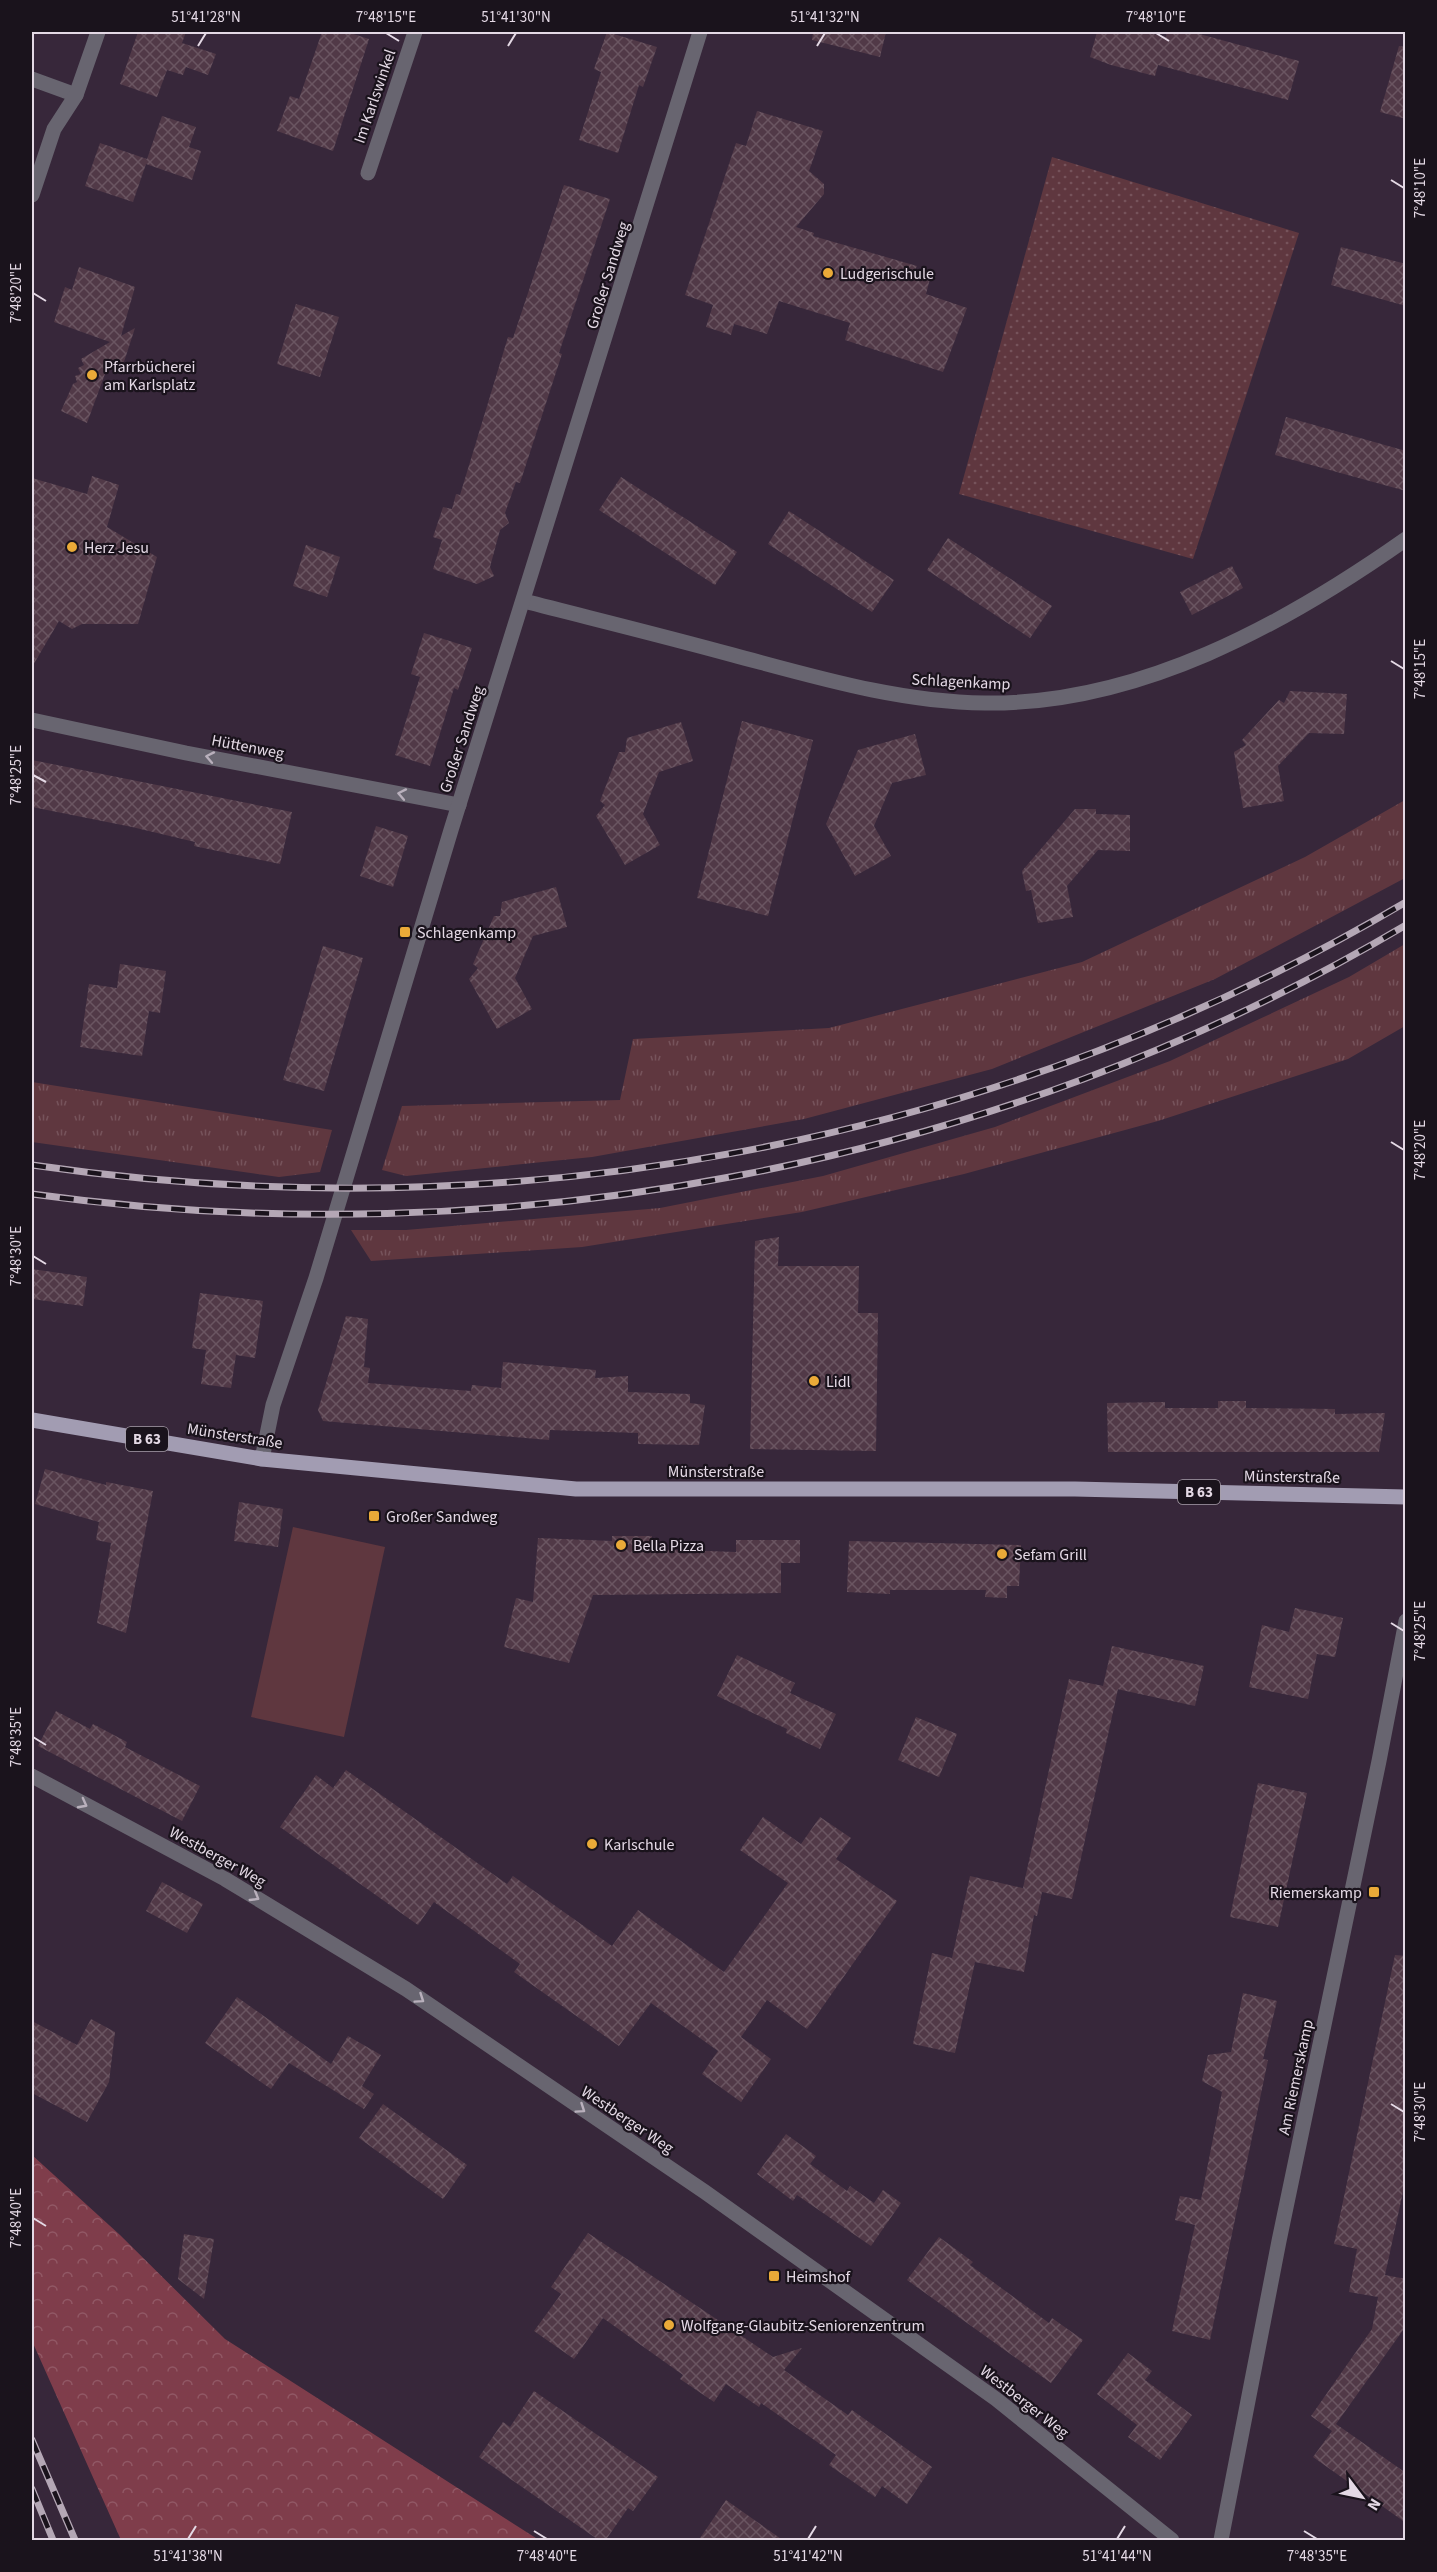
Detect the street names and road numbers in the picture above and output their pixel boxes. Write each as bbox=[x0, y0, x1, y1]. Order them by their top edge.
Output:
street label: Im Karlswinkel bbox=[349, 46, 401, 146]
street label: Großer Sandweg bbox=[581, 219, 635, 332]
street label: Schlagenkamp bbox=[911, 668, 1011, 696]
street label: Großer Sandweg bbox=[434, 683, 490, 796]
street label: Hüttenweg bbox=[210, 729, 286, 765]
street label: Münsterstraße bbox=[186, 1418, 284, 1454]
road number: B 63 bbox=[126, 1427, 168, 1451]
street label: Münsterstraße bbox=[668, 1461, 764, 1483]
street label: Münsterstraße bbox=[1244, 1465, 1340, 1489]
road number: B 63 bbox=[1178, 1480, 1220, 1504]
street label: Westberger Weg bbox=[165, 1821, 270, 1893]
street label: Am Riemerskamp bbox=[1273, 2017, 1319, 2137]
street label: Westberger Weg bbox=[577, 2081, 678, 2159]
street label: Westberger Weg bbox=[975, 2360, 1073, 2444]

